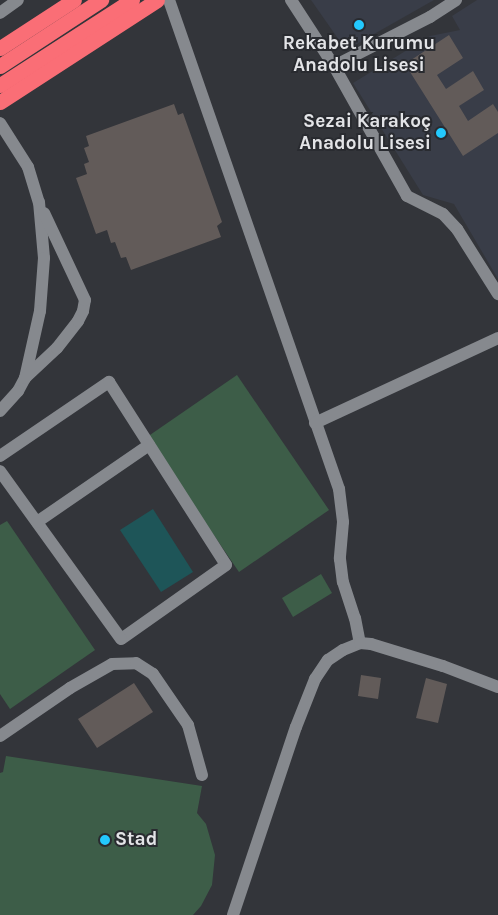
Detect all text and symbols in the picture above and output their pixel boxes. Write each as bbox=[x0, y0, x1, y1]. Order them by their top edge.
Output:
marker: Rekabet Kurumu Anadolu Lisesi bbox=[353, 19, 365, 31]
place label: Rekabet Kurumu Anadolu Lisesi bbox=[283, 33, 435, 77]
place label: Sezai Karakoç Anadolu Lisesi bbox=[299, 111, 431, 155]
marker: Sezai Karakoç Anadolu Lisesi bbox=[435, 127, 447, 139]
place label: Stad bbox=[115, 829, 157, 851]
marker: Stad bbox=[99, 834, 111, 846]

